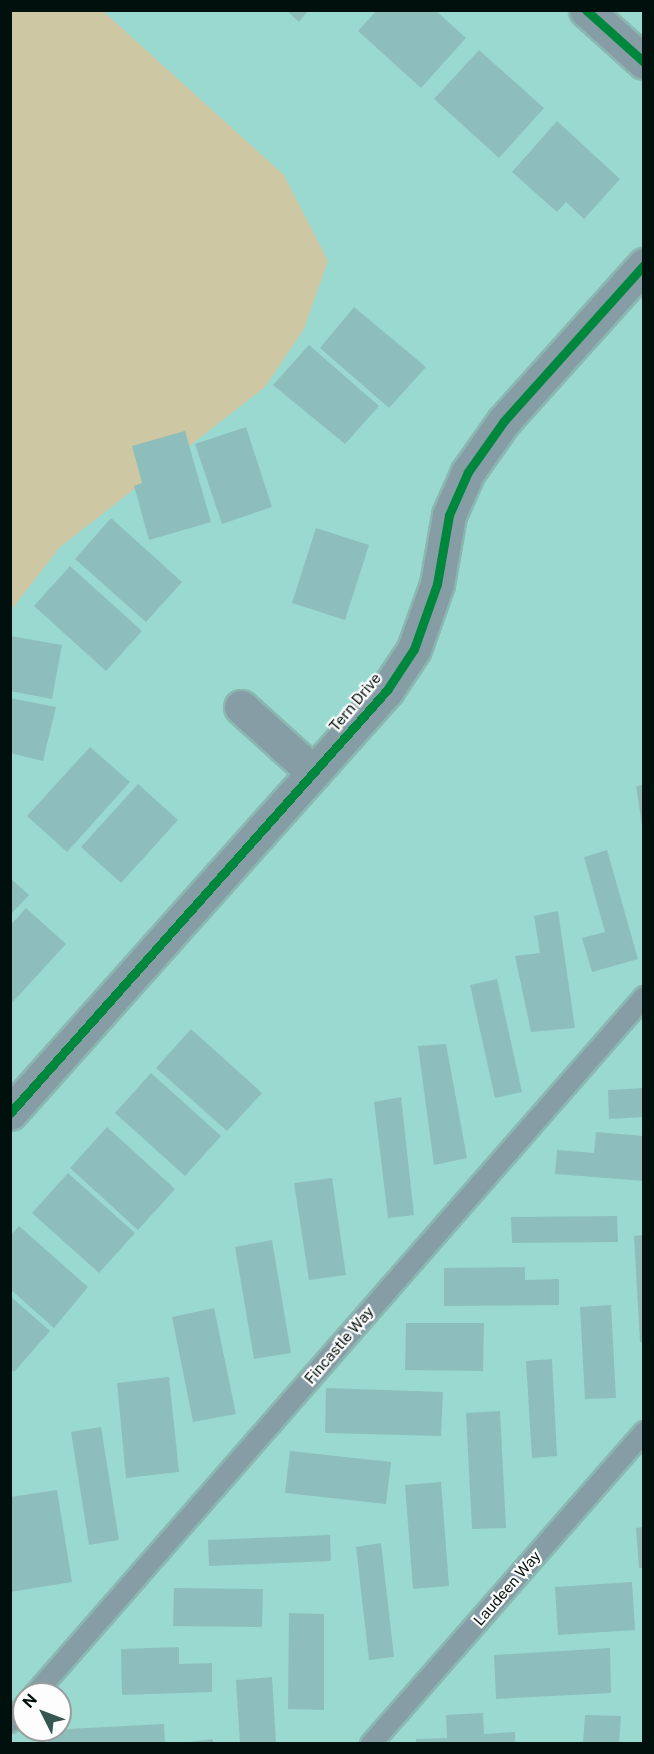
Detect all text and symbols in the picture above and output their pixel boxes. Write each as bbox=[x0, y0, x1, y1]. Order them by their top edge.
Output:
street label: Tern Drive bbox=[325, 669, 385, 735]
street label: Fincastle Way bbox=[300, 1303, 378, 1387]
street label: Laudeen Way bbox=[470, 1547, 544, 1629]
north arrow bbox=[12, 1682, 72, 1742]
text: N bbox=[18, 1690, 41, 1712]

